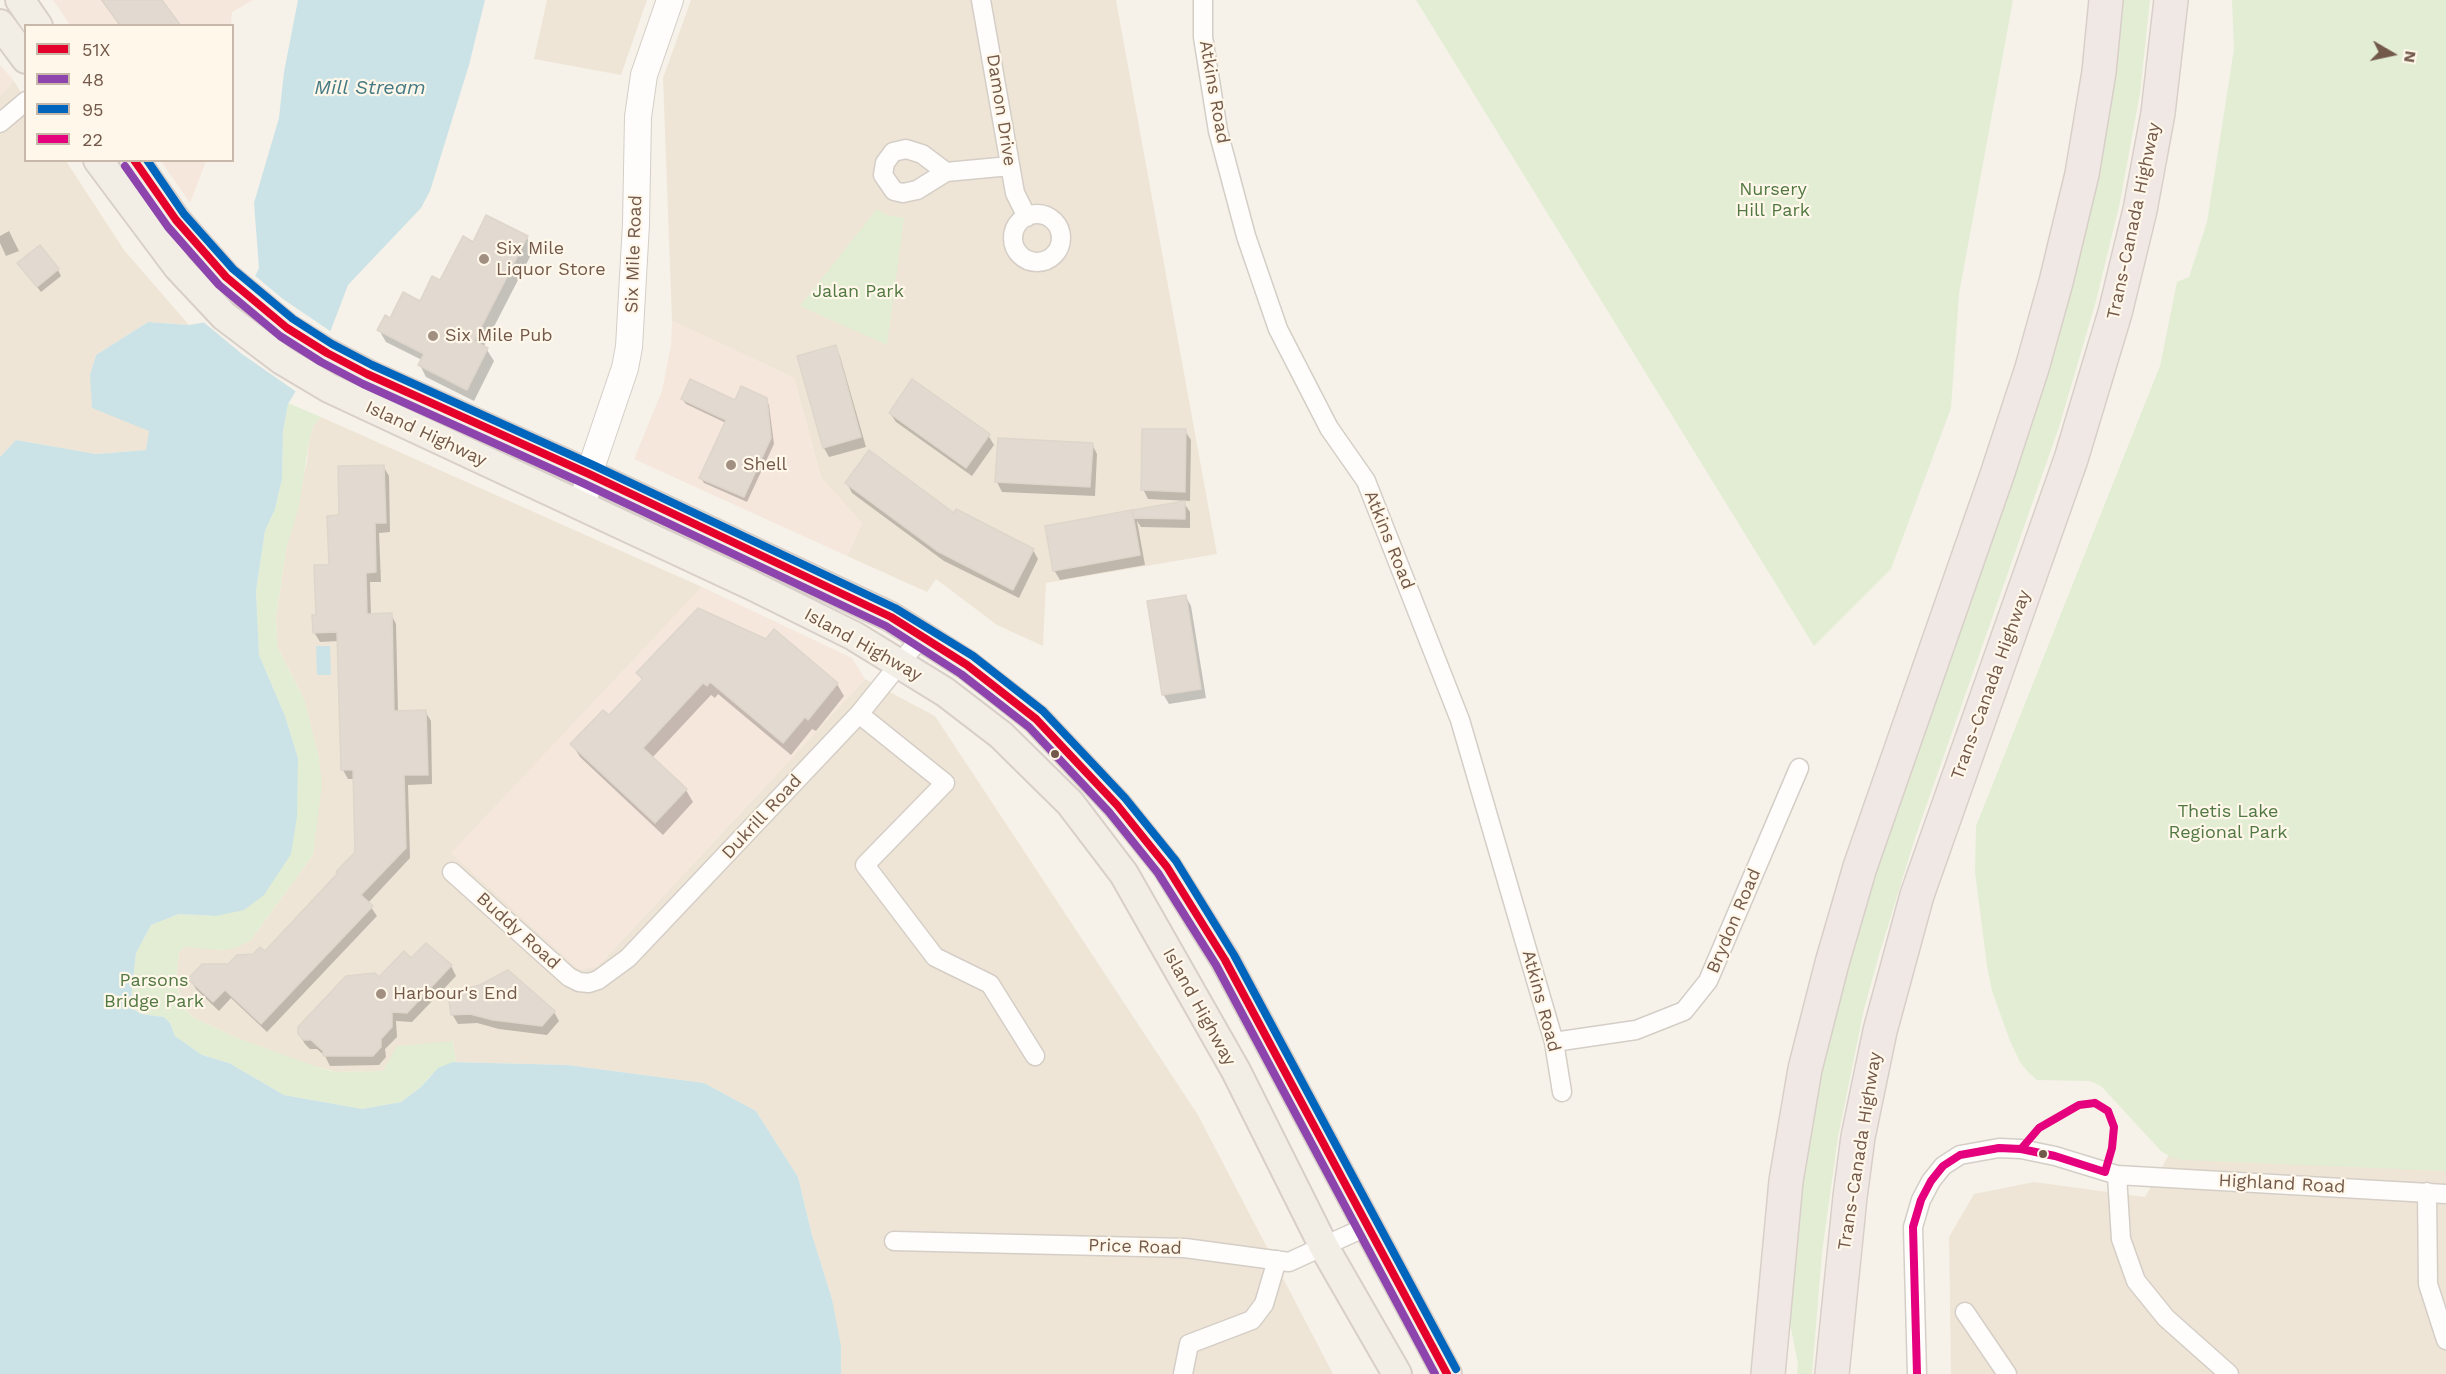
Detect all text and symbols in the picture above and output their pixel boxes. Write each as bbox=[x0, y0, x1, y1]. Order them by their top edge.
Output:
legend bbox=[24, 24, 234, 162]
north arrow bbox=[2362, 24, 2422, 84]
text: 51X bbox=[82, 39, 110, 60]
street label: Atkins Road bbox=[1194, 39, 1234, 145]
text: N bbox=[2400, 50, 2421, 64]
street label: Damon Drive bbox=[981, 52, 1021, 168]
text: 48 bbox=[82, 69, 104, 90]
water label: Mill Stream bbox=[314, 76, 426, 100]
text: 95 bbox=[82, 99, 104, 120]
street label: Trans-Canada Highway bbox=[2103, 121, 2165, 321]
text: 22 bbox=[82, 129, 103, 150]
park label: Nursery Hill Park bbox=[1736, 179, 1810, 222]
street label: Six Mile Road bbox=[621, 195, 647, 313]
place label: Six Mile Liquor Store bbox=[496, 238, 606, 280]
marker: Six Mile Liquor Store bbox=[477, 252, 491, 266]
park label: Jalan Park bbox=[812, 281, 904, 303]
place label: Six Mile Pub bbox=[445, 325, 553, 347]
marker: Six Mile Pub bbox=[426, 329, 440, 343]
street label: Island Highway bbox=[362, 396, 490, 472]
place label: Shell bbox=[743, 454, 787, 476]
marker: Shell bbox=[724, 458, 738, 472]
street label: Atkins Road bbox=[1359, 488, 1419, 592]
street label: Trans-Canada Highway bbox=[1947, 587, 2035, 783]
street label: Island Highway bbox=[800, 604, 926, 686]
unlabelled marker bbox=[1049, 748, 1061, 760]
street label: Dukrill Road bbox=[717, 770, 807, 864]
park label: Thetis Lake Regional Park bbox=[2169, 801, 2287, 844]
street label: Brydon Road bbox=[1702, 865, 1766, 977]
street label: Buddy Road bbox=[472, 888, 564, 974]
street label: Island Highway bbox=[1158, 944, 1240, 1070]
street label: Atkins Road bbox=[1517, 948, 1565, 1054]
park label: Parsons Bridge Park bbox=[104, 970, 204, 1012]
place label: Harbour's End bbox=[393, 983, 518, 1005]
marker: Harbour's End bbox=[374, 987, 388, 1001]
street label: Trans-Canada Highway bbox=[1834, 1050, 1886, 1252]
unlabelled marker bbox=[2037, 1148, 2049, 1160]
street label: Highland Road bbox=[2218, 1170, 2346, 1198]
street label: Price Road bbox=[1088, 1235, 1182, 1259]

